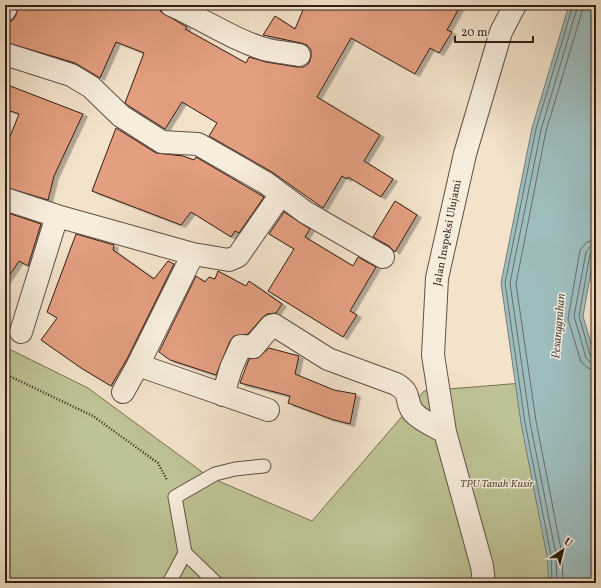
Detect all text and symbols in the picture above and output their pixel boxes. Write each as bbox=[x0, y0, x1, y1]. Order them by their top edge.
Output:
scale bar bbox=[455, 18, 533, 44]
text: 20 m bbox=[461, 25, 488, 41]
street label: Jalan Inspeksi Ulujami bbox=[430, 179, 466, 287]
water label: Pesanggrahan bbox=[548, 293, 570, 359]
park label: TPU Tanah Kusir bbox=[460, 477, 535, 492]
north arrow bbox=[543, 530, 583, 570]
text: U bbox=[560, 535, 576, 552]

